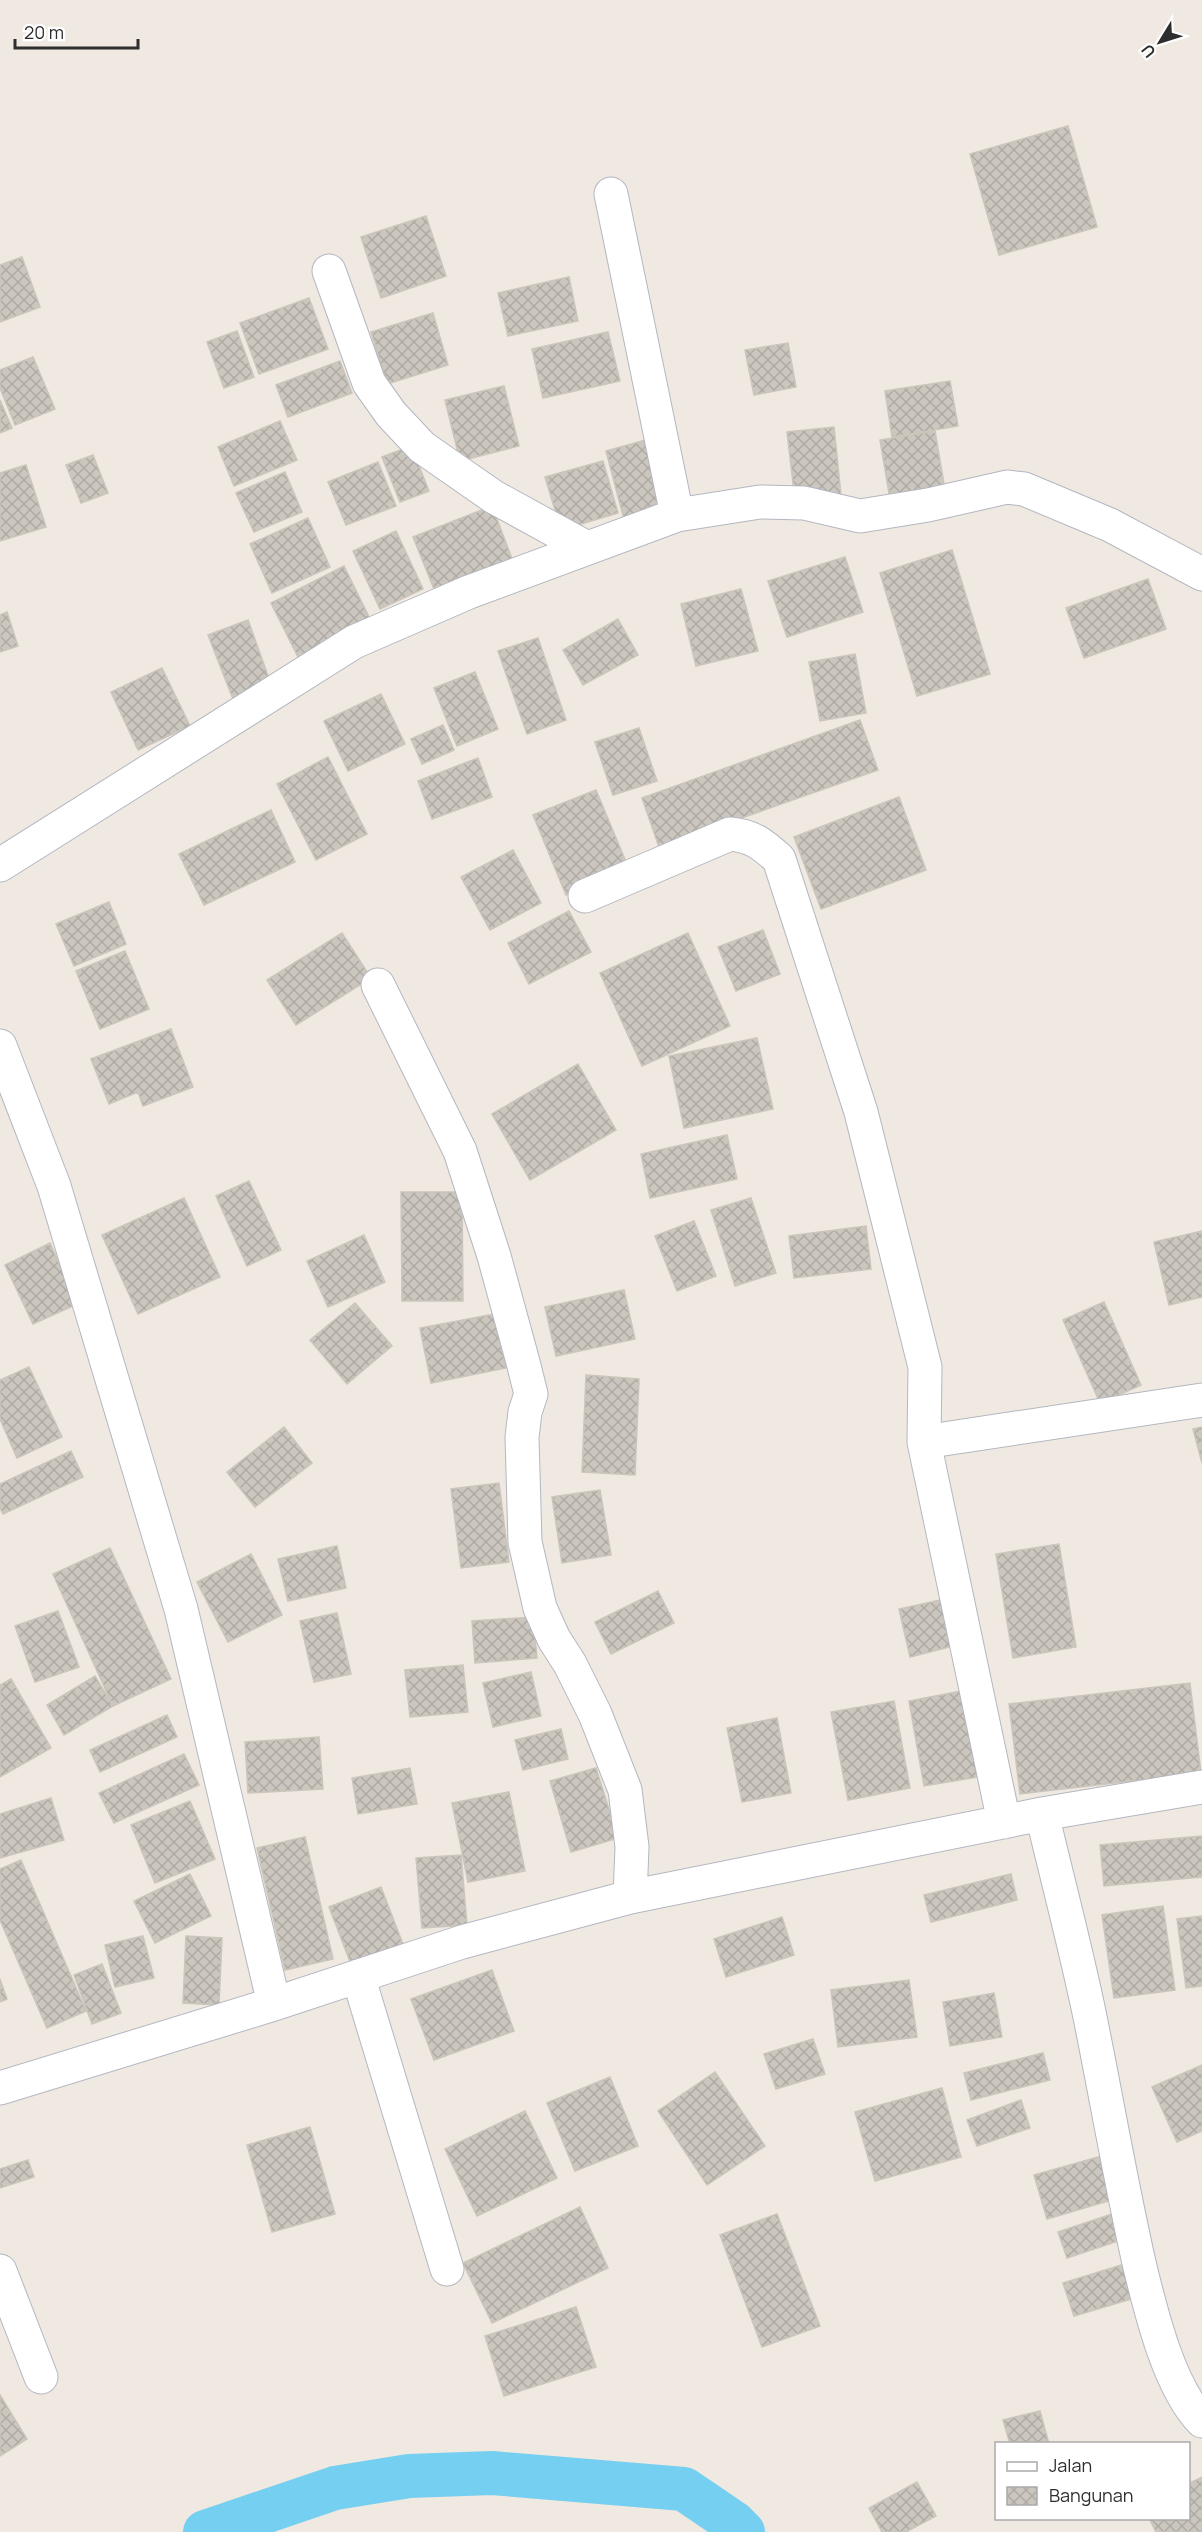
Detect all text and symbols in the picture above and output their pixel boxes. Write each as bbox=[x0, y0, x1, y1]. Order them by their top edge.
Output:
scale bar bbox=[15, 12, 138, 50]
north arrow bbox=[1130, 12, 1190, 72]
text: 20 m bbox=[24, 20, 64, 44]
text: U bbox=[1136, 40, 1160, 63]
legend bbox=[995, 2442, 1190, 2520]
text: Jalan bbox=[1049, 2453, 1092, 2477]
text: Bangunan bbox=[1049, 2483, 1133, 2507]

